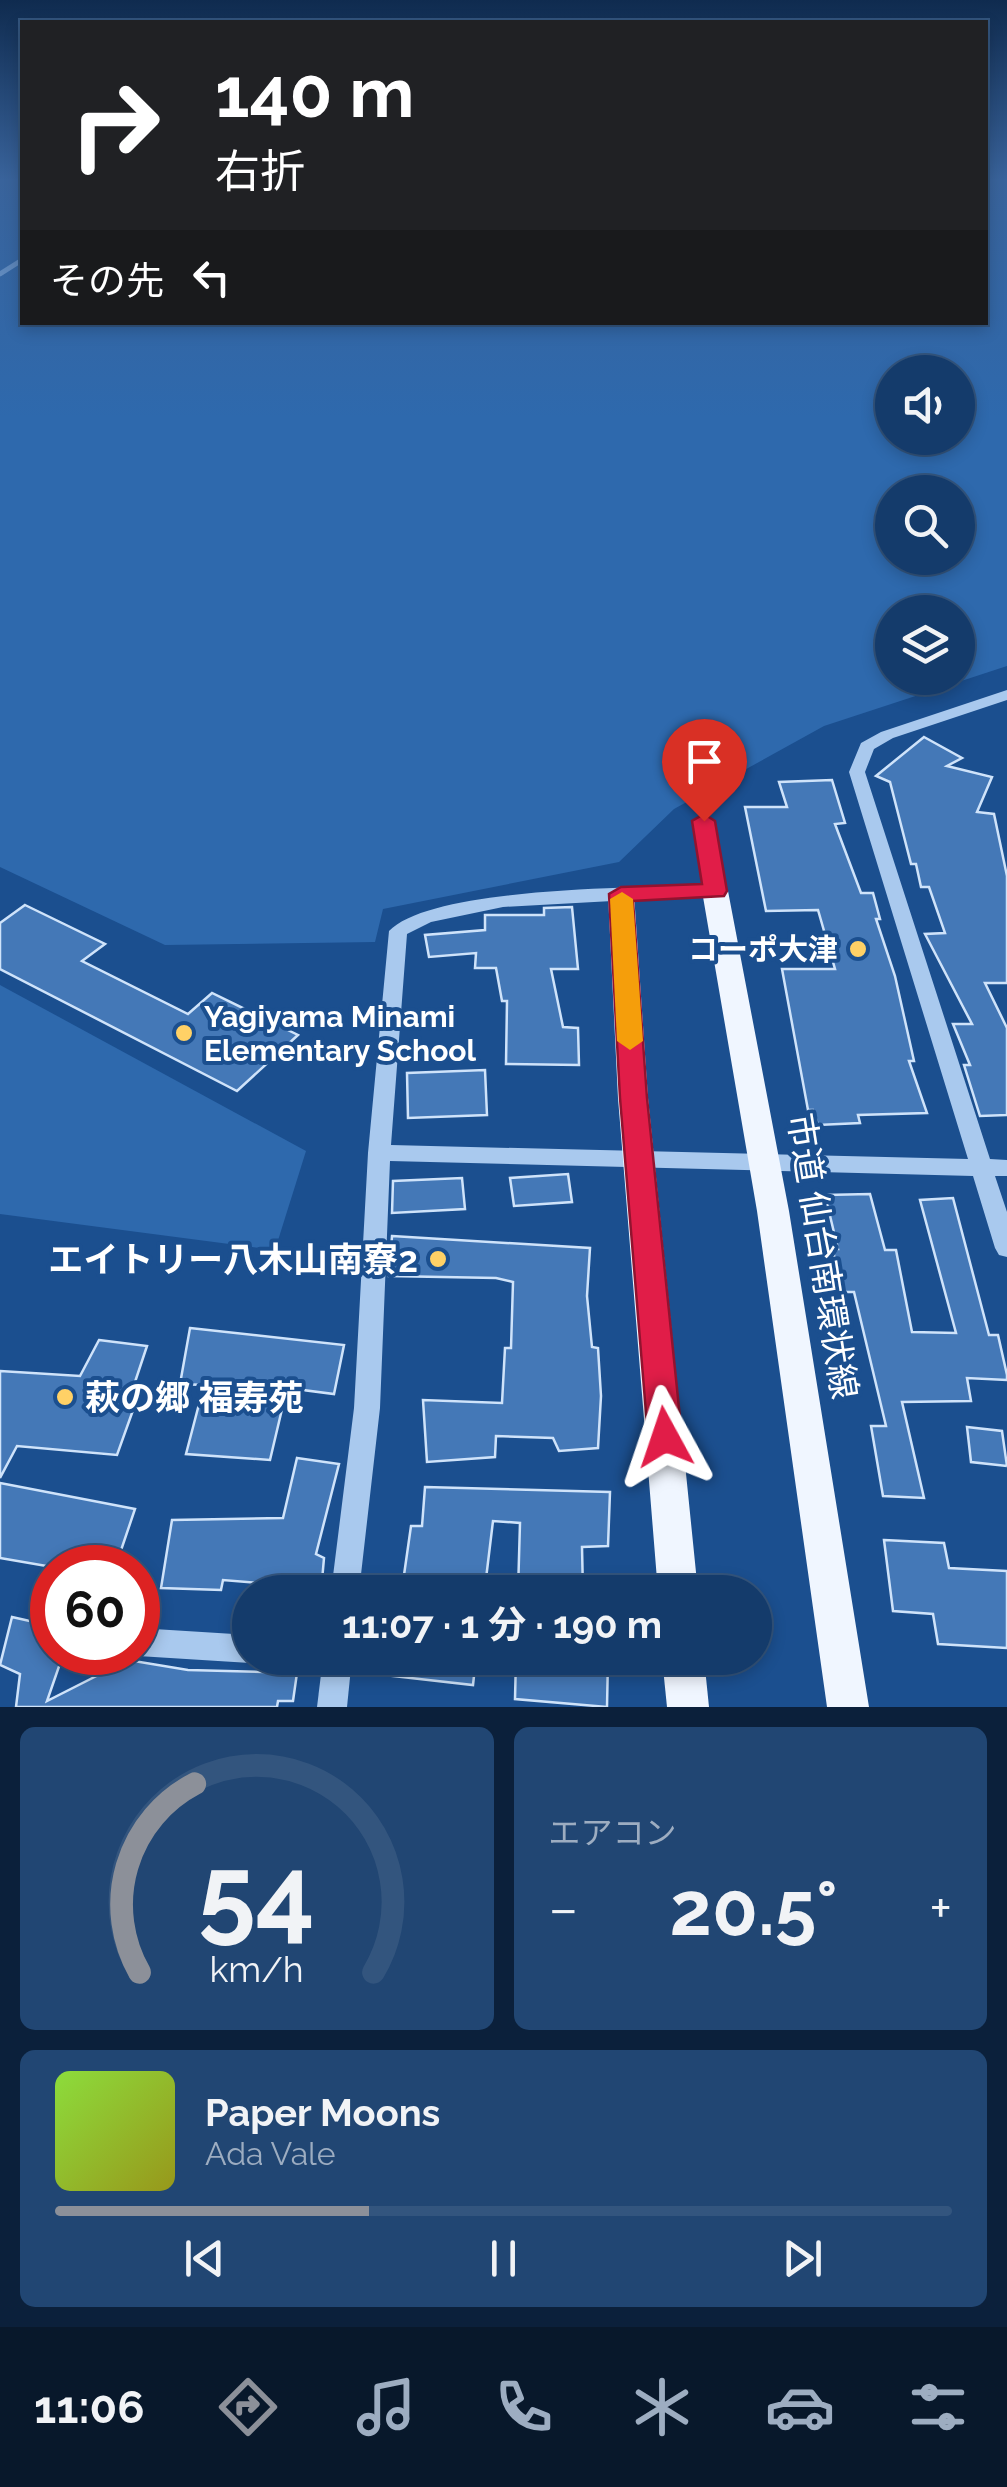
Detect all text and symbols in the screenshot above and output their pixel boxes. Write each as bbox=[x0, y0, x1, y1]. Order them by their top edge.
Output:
text: 140 m bbox=[215, 51, 415, 133]
icon: right bbox=[50, 60, 180, 190]
text: 右折 bbox=[215, 145, 305, 198]
icon: left bbox=[184, 250, 239, 305]
text: その先 bbox=[50, 258, 164, 303]
map controls bbox=[875, 355, 975, 695]
button: sound bbox=[875, 355, 975, 455]
button: search bbox=[875, 475, 975, 575]
button: layers bbox=[875, 595, 975, 695]
pin bbox=[662, 719, 747, 822]
icon: arrive bbox=[677, 734, 732, 789]
place label: コーポ大津 bbox=[688, 932, 838, 967]
marker: コーポ大津 bbox=[847, 938, 869, 960]
place label: Yagiyama Minami Elementary School bbox=[204, 999, 477, 1068]
marker: Yagiyama Minami Elementary School bbox=[173, 1022, 195, 1044]
street label: 市道 仙台南環状線 bbox=[780, 1110, 866, 1402]
place label: エイトリー八木山南寮2 bbox=[48, 1239, 418, 1280]
marker: エイトリー八木山南寮2 bbox=[427, 1248, 449, 1270]
place label: 萩の郷 福寿苑 bbox=[85, 1377, 303, 1418]
position arrow bbox=[613, 1385, 717, 1489]
marker: 萩の郷 福寿苑 bbox=[54, 1386, 76, 1408]
speed limit sign: 60 bbox=[30, 1545, 160, 1675]
text: 11:07 · 1 分 · 190 m bbox=[342, 1602, 662, 1647]
text: エアコン bbox=[549, 1814, 677, 1851]
text: 54 bbox=[198, 1832, 315, 1954]
text: 20.5° bbox=[670, 1864, 838, 1953]
text: − bbox=[549, 1876, 578, 1941]
text: + bbox=[929, 1876, 952, 1941]
text: km/h bbox=[210, 1948, 304, 1990]
text: Paper Moons bbox=[205, 2090, 440, 2135]
text: Ada Vale bbox=[205, 2135, 336, 2172]
icon: previous bbox=[177, 2231, 232, 2286]
icon: pause bbox=[476, 2231, 531, 2286]
icon: next bbox=[775, 2231, 830, 2286]
icon: directions bbox=[213, 2372, 283, 2442]
icon: music bbox=[351, 2372, 421, 2442]
icon: phone bbox=[489, 2372, 559, 2442]
icon: climate bbox=[627, 2372, 697, 2442]
icon: car bbox=[765, 2372, 835, 2442]
icon: filters bbox=[903, 2372, 973, 2442]
text: 11:06 bbox=[34, 2381, 145, 2434]

